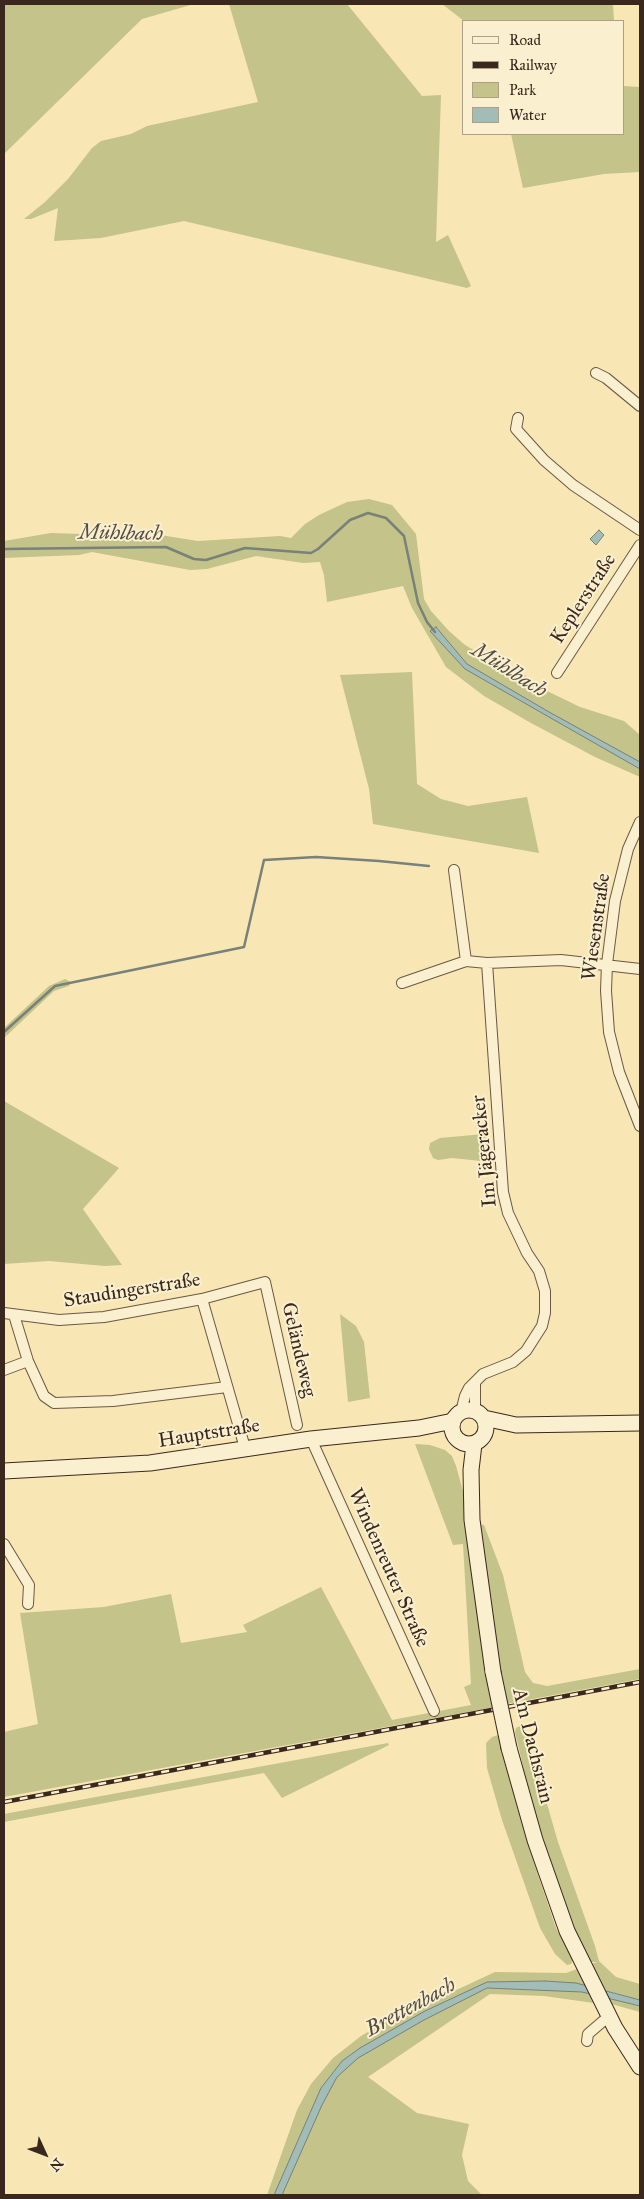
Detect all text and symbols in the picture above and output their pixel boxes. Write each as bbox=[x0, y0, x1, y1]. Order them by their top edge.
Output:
legend bbox=[462, 20, 624, 135]
text: Road bbox=[509, 31, 541, 49]
text: Railway bbox=[509, 56, 557, 74]
text: Park bbox=[509, 81, 536, 99]
text: Water bbox=[509, 106, 546, 124]
water label: Mühlbach bbox=[79, 521, 163, 547]
street label: Keplerstraße bbox=[546, 550, 622, 648]
water label: Mühlbach bbox=[467, 638, 551, 704]
street label: Wiesenstraße bbox=[578, 872, 616, 982]
street label: Im Jägeracker bbox=[467, 1094, 503, 1208]
street label: Staudingerstraße bbox=[62, 1268, 202, 1314]
street label: Geländeweg bbox=[275, 1300, 321, 1400]
street label: Hauptstraße bbox=[156, 1414, 262, 1454]
street label: Windenreuter Straße bbox=[342, 1485, 434, 1651]
street label: Am Dachsrain bbox=[506, 1686, 558, 1806]
water label: Brettenbach bbox=[361, 1973, 461, 2043]
north arrow bbox=[20, 2129, 70, 2179]
text: N bbox=[46, 2154, 67, 2175]

